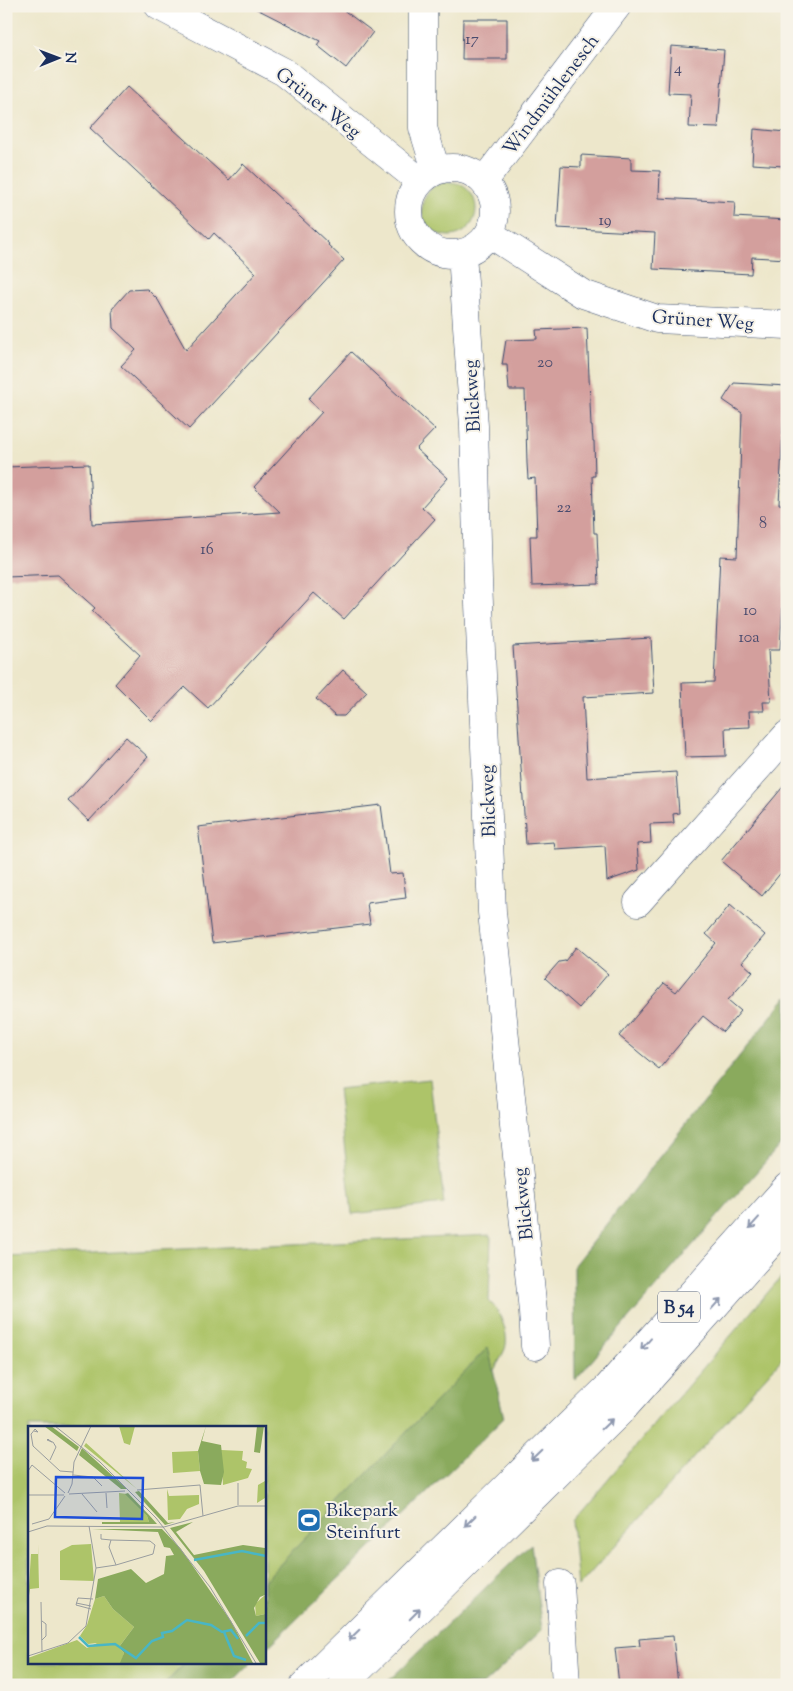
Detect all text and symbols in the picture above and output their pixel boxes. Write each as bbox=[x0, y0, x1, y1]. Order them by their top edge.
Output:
house number: 17 bbox=[465, 29, 479, 52]
street label: Windmühlenesch bbox=[497, 29, 607, 162]
north arrow bbox=[32, 32, 82, 82]
text: N bbox=[59, 52, 79, 64]
house number: 4 bbox=[674, 58, 682, 81]
street label: Grüner Weg bbox=[269, 62, 366, 146]
house number: 19 bbox=[598, 210, 612, 233]
street label: Grüner Weg bbox=[651, 304, 755, 339]
house number: 20 bbox=[537, 352, 553, 375]
street label: Blickweg bbox=[458, 359, 489, 433]
house number: 22 bbox=[557, 497, 572, 520]
house number: 8 bbox=[759, 513, 767, 536]
house number: 16 bbox=[200, 539, 214, 562]
house number: 10 bbox=[743, 600, 757, 623]
house number: 10a bbox=[738, 627, 760, 650]
street label: Blickweg bbox=[475, 764, 504, 838]
street label: Blickweg bbox=[507, 1166, 542, 1241]
one-way arrow bbox=[748, 1217, 760, 1230]
road number: B 54 bbox=[658, 1291, 700, 1322]
one-way arrow bbox=[710, 1298, 722, 1311]
one-way arrow bbox=[640, 1338, 652, 1351]
one-way arrow bbox=[601, 1418, 613, 1431]
inset map bbox=[28, 1426, 265, 1664]
one-way arrow bbox=[531, 1450, 543, 1462]
place label: Bikepark Steinfurt bbox=[326, 1498, 401, 1547]
sports icon: Bikepark Steinfurt bbox=[296, 1507, 322, 1533]
one-way arrow bbox=[464, 1515, 477, 1527]
one-way arrow bbox=[409, 1607, 421, 1620]
one-way arrow bbox=[348, 1629, 361, 1641]

